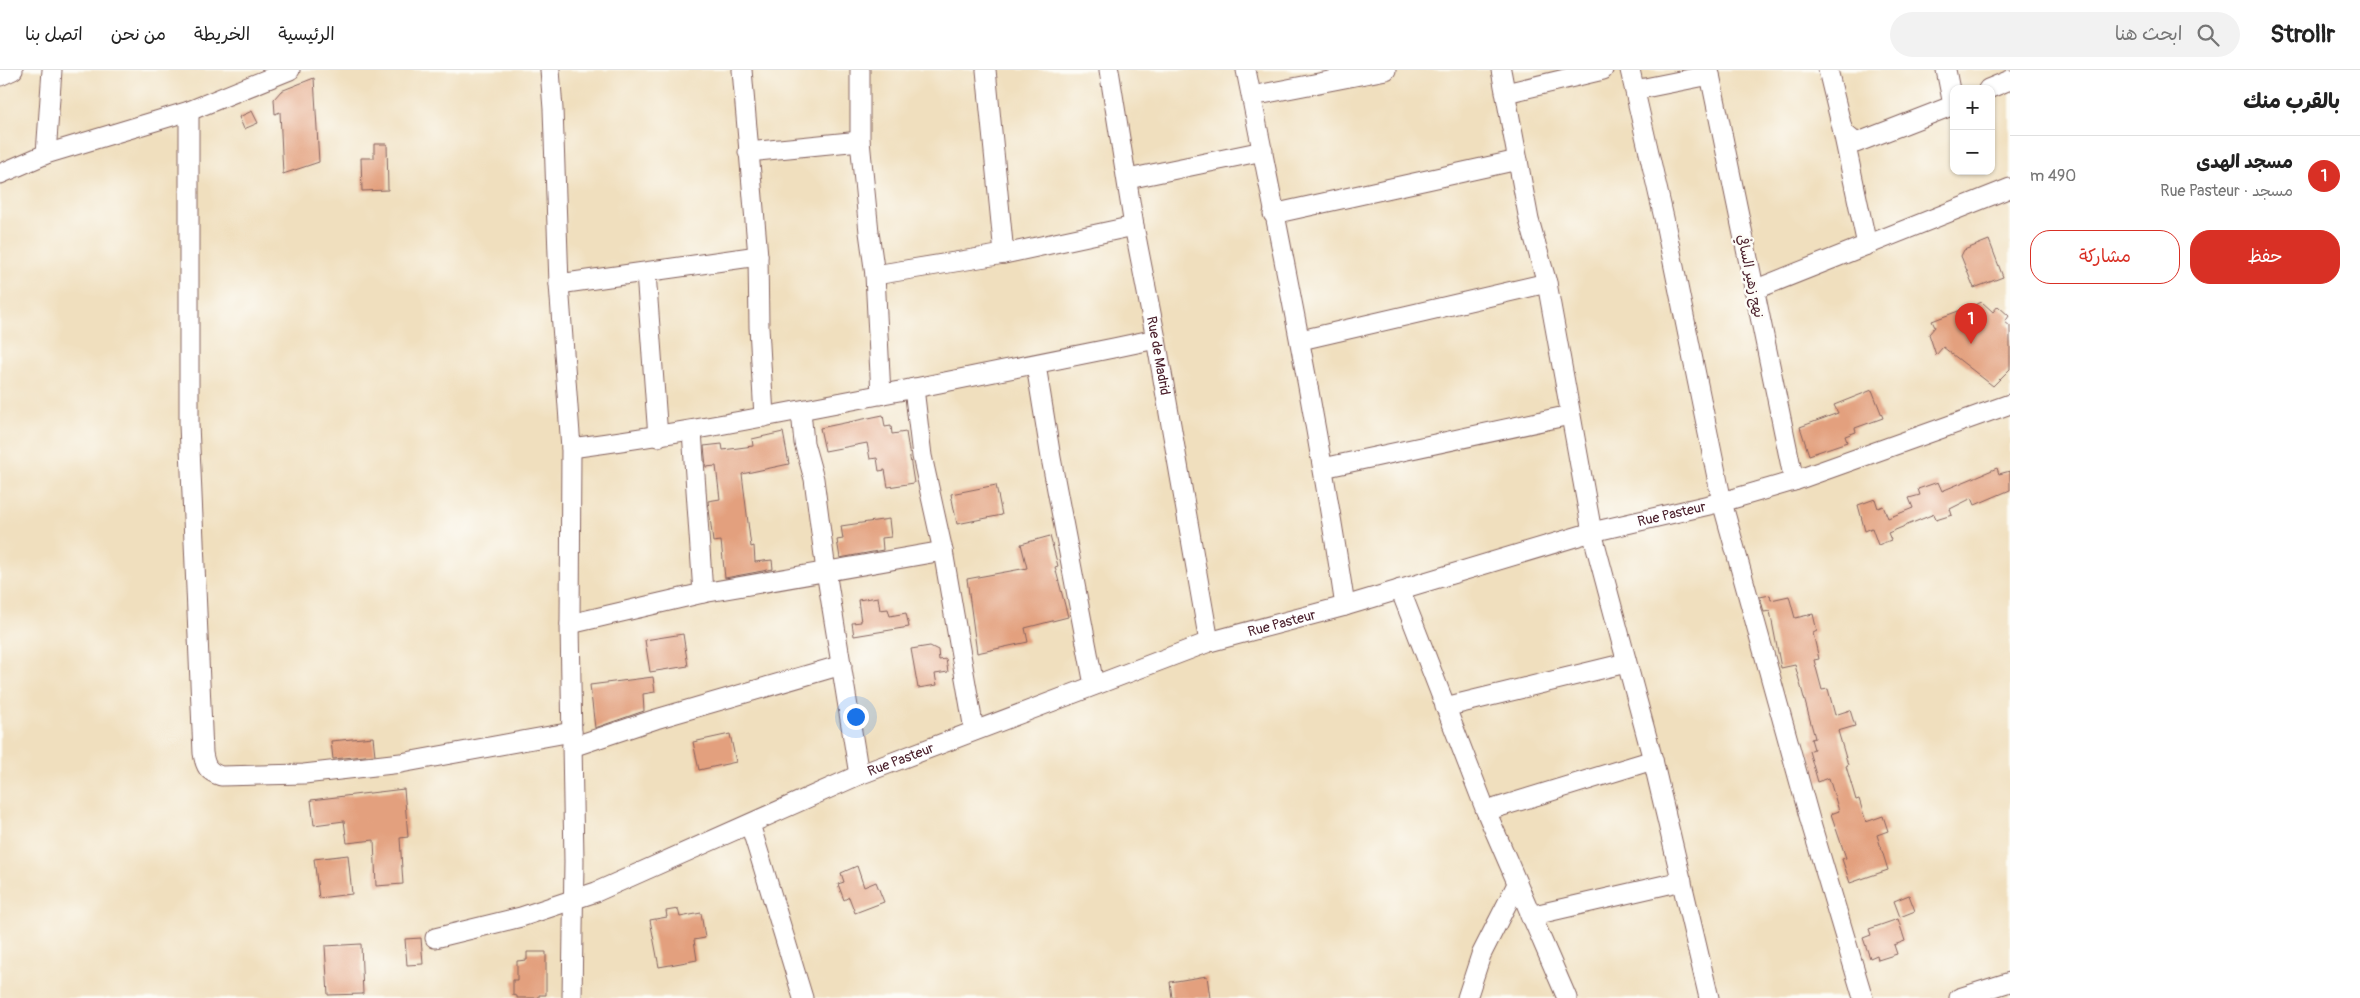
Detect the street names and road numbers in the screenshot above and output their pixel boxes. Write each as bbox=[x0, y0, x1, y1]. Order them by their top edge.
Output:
street label: نهج زهير السافي bbox=[1731, 233, 1768, 320]
street label: Rue de Madrid bbox=[1143, 315, 1174, 397]
street label: Rue Pasteur bbox=[1636, 498, 1707, 530]
street label: Rue Pasteur bbox=[1246, 606, 1318, 640]
street label: Rue Pasteur bbox=[865, 739, 936, 780]

